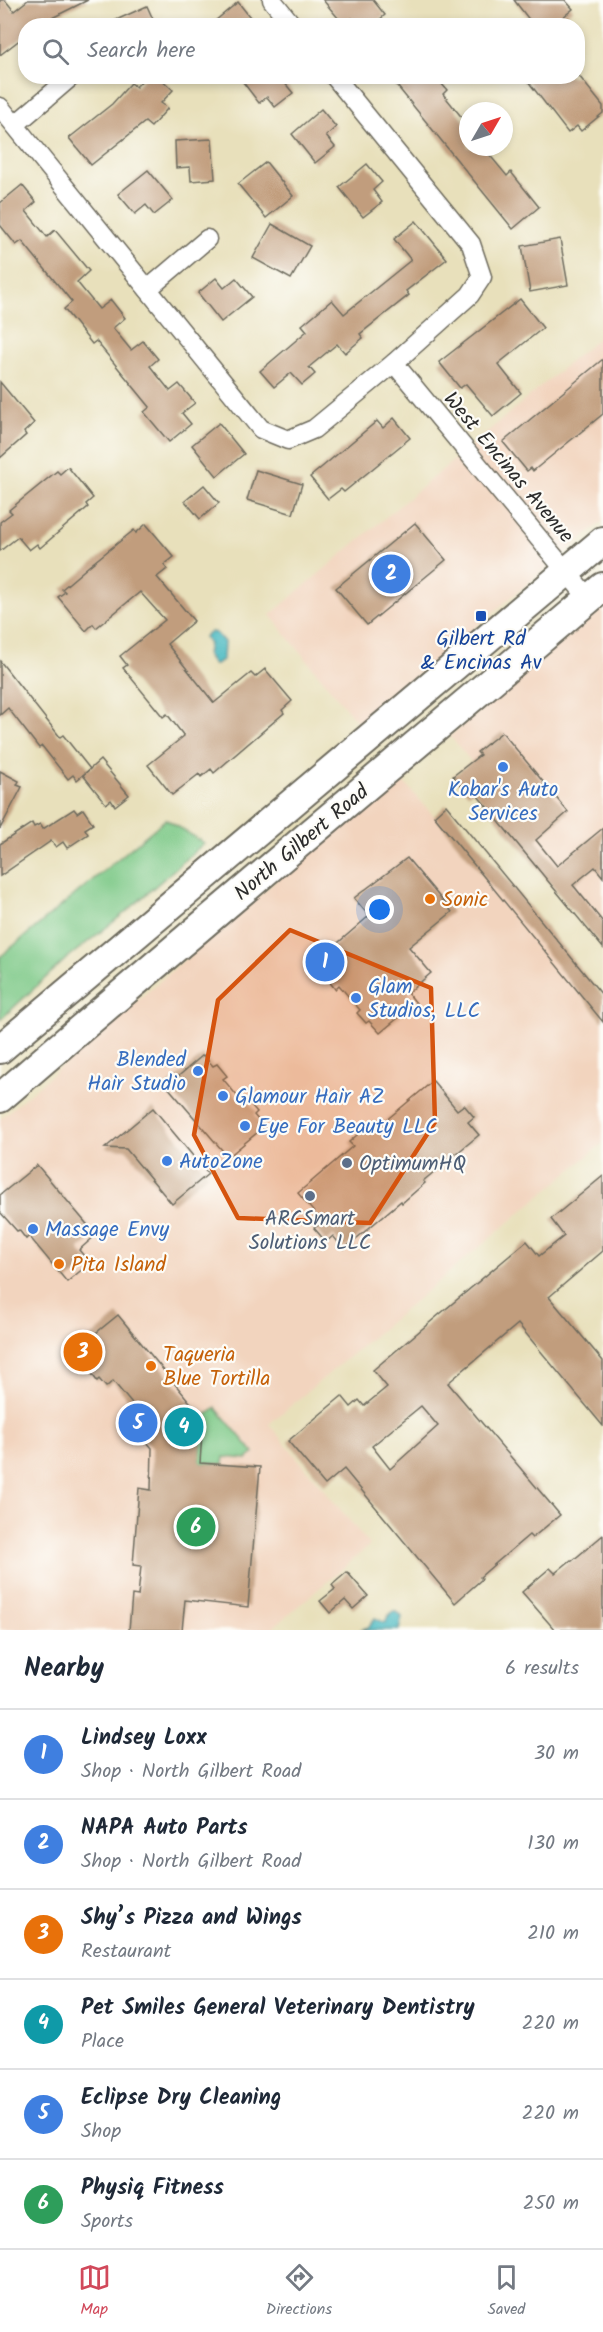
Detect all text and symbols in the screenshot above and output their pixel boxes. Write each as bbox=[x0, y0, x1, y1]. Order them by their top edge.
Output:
search box bbox=[18, 18, 585, 84]
text: Search here bbox=[87, 34, 195, 69]
icon: search bbox=[39, 35, 72, 68]
north arrow bbox=[459, 102, 513, 156]
street label: West Encinas Avenue bbox=[434, 385, 582, 552]
pin: 2 bbox=[372, 552, 410, 596]
marker: Gilbert Rd & Encinas Av bbox=[474, 609, 488, 623]
place label: Gilbert Rd & Encinas Av bbox=[420, 623, 542, 680]
marker: Kobar's Auto Services bbox=[496, 760, 510, 774]
place label: Kobar's Auto Services bbox=[448, 774, 558, 831]
street label: North Gilbert Road bbox=[227, 776, 377, 910]
place label: Sonic bbox=[442, 884, 488, 917]
marker: Sonic bbox=[423, 892, 437, 906]
your location bbox=[365, 895, 394, 924]
pin: 1 bbox=[306, 940, 344, 984]
place label: Glam Studios, LLC bbox=[368, 971, 480, 1028]
marker: Glam Studios, LLC bbox=[349, 991, 363, 1005]
place label: Blended Hair Studio bbox=[87, 1044, 187, 1101]
marker: Blended Hair Studio bbox=[191, 1064, 205, 1078]
place label: Glamour Hair AZ bbox=[235, 1081, 385, 1114]
marker: Glamour Hair AZ bbox=[216, 1089, 230, 1103]
place label: Eye For Beauty LLC bbox=[257, 1111, 438, 1144]
marker: Eye For Beauty LLC bbox=[238, 1119, 252, 1133]
place label: AutoZone bbox=[179, 1146, 263, 1179]
place label: OptimumHQ bbox=[359, 1148, 466, 1181]
marker: AutoZone bbox=[160, 1154, 174, 1168]
marker: OptimumHQ bbox=[340, 1156, 354, 1170]
marker: ARCSmart Solutions LLC bbox=[303, 1189, 317, 1203]
place label: ARCSmart Solutions LLC bbox=[249, 1203, 371, 1260]
place label: Massage Envy bbox=[45, 1214, 169, 1247]
marker: Massage Envy bbox=[26, 1222, 40, 1236]
place label: Pita Island bbox=[71, 1249, 166, 1282]
marker: Pita Island bbox=[52, 1257, 66, 1271]
pin: 3 bbox=[64, 1330, 103, 1374]
place label: Taqueria Blue Tortilla bbox=[163, 1339, 270, 1396]
marker: Taqueria Blue Tortilla bbox=[144, 1359, 158, 1373]
pin: 5 bbox=[118, 1400, 158, 1446]
pin: 4 bbox=[164, 1404, 204, 1450]
pin: 6 bbox=[176, 1504, 216, 1550]
text: Nearby bbox=[24, 1648, 104, 1690]
text: 6 results bbox=[505, 1653, 579, 1685]
text: Lindsey Loxx bbox=[81, 1721, 207, 1756]
text: 1 bbox=[40, 1738, 47, 1770]
text: 30 m bbox=[534, 1738, 579, 1770]
text: Shop · North Gilbert Road bbox=[81, 1756, 301, 1788]
text: NAPA Auto Parts bbox=[81, 1811, 248, 1846]
text: 2 bbox=[38, 1828, 49, 1860]
text: 130 m bbox=[527, 1828, 579, 1860]
text: Shop · North Gilbert Road bbox=[81, 1846, 301, 1878]
text: Shy’s Pizza and Wings bbox=[81, 1901, 302, 1936]
text: 3 bbox=[38, 1918, 49, 1950]
text: 210 m bbox=[527, 1918, 579, 1950]
text: Restaurant bbox=[81, 1936, 171, 1968]
text: Pet Smiles General Veterinary Dentistry bbox=[81, 1991, 475, 2026]
text: 4 bbox=[38, 2008, 49, 2040]
text: 220 m bbox=[522, 2008, 579, 2040]
text: Place bbox=[81, 2026, 124, 2058]
text: Eclipse Dry Cleaning bbox=[81, 2081, 281, 2116]
text: 5 bbox=[38, 2098, 49, 2130]
text: 220 m bbox=[522, 2098, 579, 2130]
text: Shop bbox=[81, 2116, 121, 2148]
text: Physiq Fitness bbox=[81, 2171, 224, 2206]
text: 6 bbox=[38, 2188, 49, 2220]
text: 250 m bbox=[523, 2188, 579, 2220]
text: Sports bbox=[81, 2206, 133, 2238]
tab: Map bbox=[78, 2261, 111, 2322]
tab: Directions bbox=[266, 2261, 332, 2322]
tab: Saved bbox=[487, 2261, 525, 2322]

